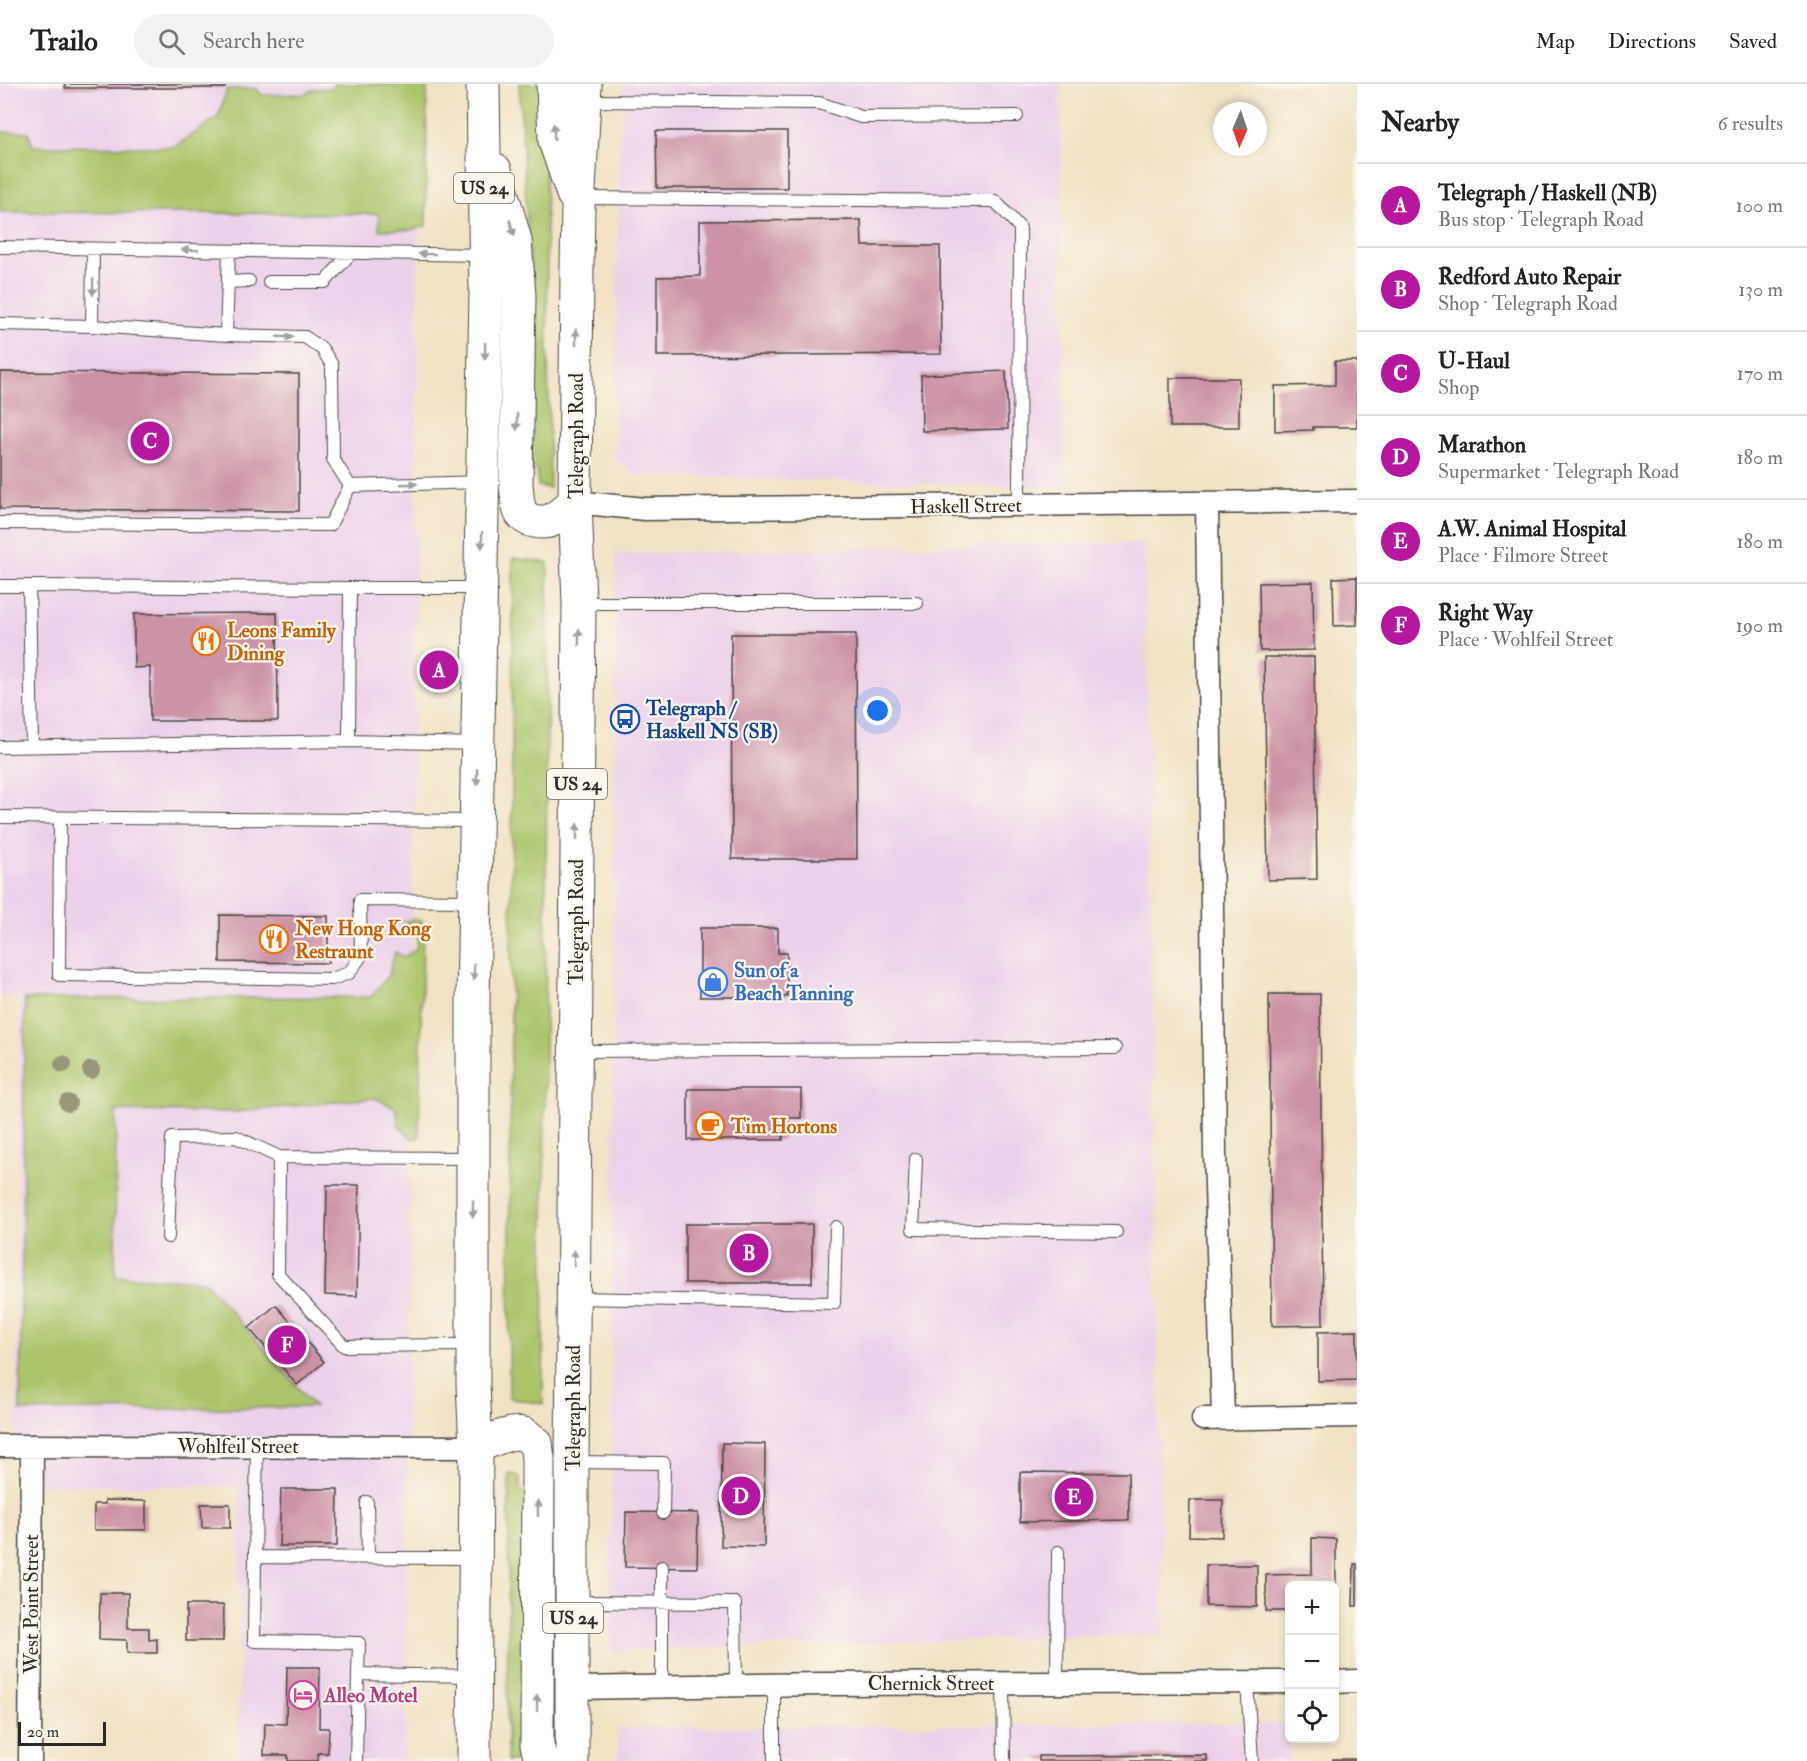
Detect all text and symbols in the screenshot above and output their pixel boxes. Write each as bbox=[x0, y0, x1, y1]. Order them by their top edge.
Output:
search box bbox=[134, 14, 554, 68]
text: Trailo bbox=[30, 24, 98, 59]
icon: search bbox=[155, 25, 188, 58]
text: Search here bbox=[203, 27, 304, 55]
text: Map bbox=[1535, 28, 1575, 55]
text: Directions bbox=[1608, 28, 1696, 55]
text: Saved bbox=[1729, 28, 1777, 55]
north arrow bbox=[1213, 102, 1267, 156]
text: Nearby bbox=[1381, 107, 1459, 139]
text: 6 results bbox=[1717, 111, 1783, 136]
one-way arrow bbox=[550, 122, 559, 141]
road number: US 24 bbox=[454, 173, 514, 203]
text: Telegraph / Haskell (NB) bbox=[1438, 179, 1657, 207]
text: A bbox=[1394, 193, 1407, 218]
text: 100 m bbox=[1736, 193, 1783, 218]
text: Bus stop · Telegraph Road bbox=[1438, 207, 1644, 232]
one-way arrow bbox=[508, 219, 517, 237]
one-way arrow bbox=[180, 245, 199, 255]
one-way arrow bbox=[417, 249, 436, 259]
text: Redford Auto Repair bbox=[1438, 263, 1621, 291]
text: B bbox=[1394, 277, 1407, 302]
text: 130 m bbox=[1738, 277, 1783, 302]
one-way arrow bbox=[88, 278, 97, 297]
text: Shop · Telegraph Road bbox=[1438, 291, 1618, 316]
one-way arrow bbox=[571, 328, 581, 347]
one-way arrow bbox=[275, 332, 294, 341]
one-way arrow bbox=[480, 342, 490, 361]
text: U-Haul bbox=[1438, 347, 1510, 375]
text: C bbox=[1393, 361, 1408, 386]
text: 170 m bbox=[1737, 361, 1783, 386]
street label: Telegraph Road bbox=[564, 373, 590, 499]
text: Shop bbox=[1438, 375, 1479, 400]
one-way arrow bbox=[512, 413, 522, 432]
pin: C bbox=[130, 418, 170, 464]
text: Marathon bbox=[1438, 431, 1526, 459]
text: D bbox=[1392, 445, 1409, 470]
text: 180 m bbox=[1736, 445, 1783, 470]
text: Supermarket · Telegraph Road bbox=[1438, 459, 1679, 484]
one-way arrow bbox=[399, 480, 418, 489]
street label: Haskell Street bbox=[910, 493, 1023, 519]
text: A.W. Animal Hospital bbox=[1438, 515, 1626, 543]
text: E bbox=[1393, 529, 1408, 554]
text: 180 m bbox=[1736, 529, 1783, 554]
one-way arrow bbox=[477, 531, 487, 550]
text: Place · Filmore Street bbox=[1438, 543, 1608, 568]
text: Right Way bbox=[1438, 599, 1533, 627]
text: F bbox=[1394, 613, 1407, 638]
text: 190 m bbox=[1736, 613, 1783, 638]
place label: Leons Family Dining bbox=[227, 618, 337, 667]
restaurant icon: Leons Family Dining bbox=[190, 625, 222, 657]
text: Place · Wohlfeil Street bbox=[1438, 627, 1613, 652]
one-way arrow bbox=[574, 628, 583, 647]
pin: A bbox=[420, 648, 458, 692]
place label: Telegraph / Haskell NS (SB) bbox=[645, 696, 778, 744]
your location bbox=[863, 696, 892, 725]
bus stop icon: Telegraph / Haskell NS (SB) bbox=[609, 703, 641, 735]
one-way arrow bbox=[473, 767, 482, 786]
road number: US 24 bbox=[547, 769, 607, 799]
one-way arrow bbox=[572, 823, 582, 842]
street label: Telegraph Road bbox=[564, 859, 590, 985]
place label: New Hong Kong Restraunt bbox=[294, 916, 432, 964]
restaurant icon: New Hong Kong Restraunt bbox=[258, 923, 290, 955]
place label: Sun of a Beach Tanning bbox=[734, 958, 855, 1007]
one-way arrow bbox=[469, 962, 478, 981]
shop icon: Sun of a Beach Tanning bbox=[697, 966, 729, 998]
cafe icon: Tim Hortons bbox=[694, 1110, 726, 1142]
place label: Tim Hortons bbox=[730, 1114, 837, 1139]
one-way arrow bbox=[468, 1199, 478, 1218]
pin: B bbox=[730, 1230, 768, 1276]
one-way arrow bbox=[569, 1249, 579, 1268]
pin: F bbox=[268, 1322, 306, 1368]
street label: Telegraph Road bbox=[561, 1345, 587, 1471]
street label: Wohlfeil Street bbox=[176, 1434, 299, 1459]
pin: D bbox=[722, 1474, 760, 1518]
pin: E bbox=[1054, 1474, 1094, 1520]
one-way arrow bbox=[533, 1499, 543, 1518]
street label: West Point Street bbox=[19, 1534, 44, 1675]
map controls bbox=[1285, 1581, 1339, 1743]
button: + bbox=[1285, 1581, 1339, 1635]
road number: US 24 bbox=[543, 1603, 603, 1633]
button: − bbox=[1285, 1635, 1339, 1689]
street label: Chernick Street bbox=[868, 1671, 995, 1696]
hotel icon: Alleo Motel bbox=[287, 1679, 319, 1711]
place label: Alleo Motel bbox=[323, 1683, 419, 1708]
button: locate bbox=[1285, 1689, 1339, 1743]
one-way arrow bbox=[532, 1694, 542, 1713]
scale bar bbox=[18, 1719, 106, 1746]
text: 20 m bbox=[27, 1722, 59, 1742]

